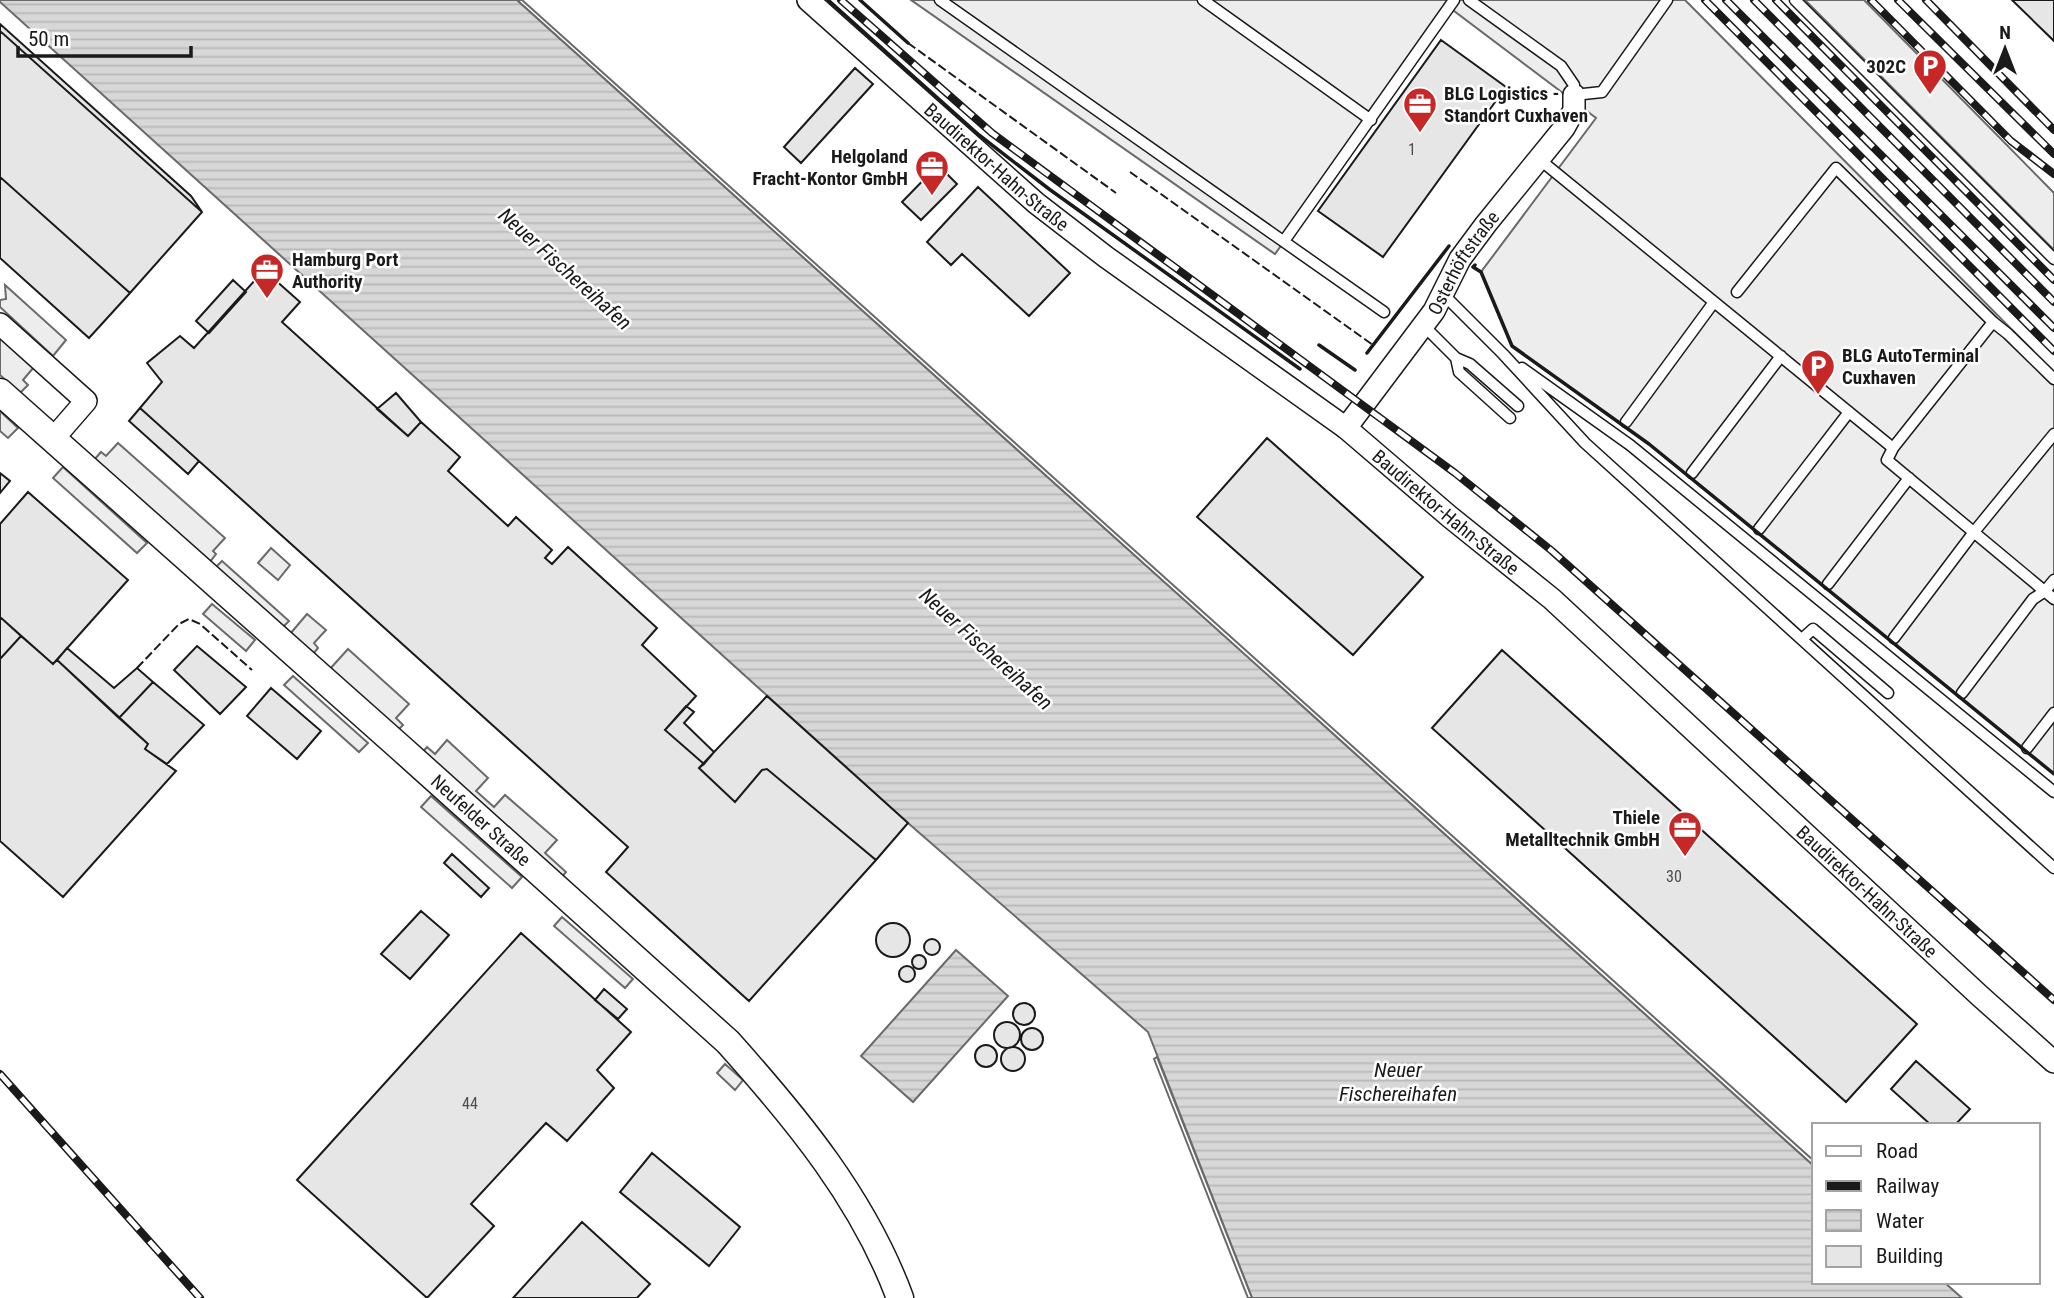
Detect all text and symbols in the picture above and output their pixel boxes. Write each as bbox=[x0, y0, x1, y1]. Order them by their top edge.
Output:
scale bar bbox=[18, 14, 191, 58]
north arrow bbox=[1970, 14, 2040, 84]
text: N bbox=[1999, 21, 2011, 44]
text: 50 m bbox=[28, 27, 69, 51]
parking icon: 302C bbox=[1911, 47, 1949, 96]
place label: 302C bbox=[1866, 55, 1906, 78]
place label: BLG Logistics - Standort Cuxhaven bbox=[1444, 82, 1588, 127]
office icon: BLG Logistics - Standort Cuxhaven bbox=[1401, 85, 1439, 134]
street label: Baudirektor-Hahn-Straße bbox=[920, 98, 1073, 236]
house number: 1 bbox=[1408, 140, 1416, 159]
place label: Helgoland Fracht-Kontor GmbH bbox=[752, 145, 908, 190]
office icon: Helgoland Fracht-Kontor GmbH bbox=[913, 148, 951, 197]
water label: Neuer Fischereihafen bbox=[494, 203, 636, 335]
street label: Osterhöftstraße bbox=[1423, 206, 1504, 319]
place label: Hamburg Port Authority bbox=[292, 248, 398, 293]
office icon: Hamburg Port Authority bbox=[248, 251, 286, 300]
place label: BLG AutoTerminal Cuxhaven bbox=[1842, 344, 1979, 389]
parking icon: BLG AutoTerminal Cuxhaven bbox=[1799, 347, 1837, 396]
street label: Baudirektor-Hahn-Straße bbox=[1368, 445, 1524, 580]
water label: Neuer Fischereihafen bbox=[915, 583, 1057, 715]
street label: Neufelder Straße bbox=[426, 770, 535, 871]
place label: Thiele Metalltechnik GmbH bbox=[1505, 806, 1660, 851]
office icon: Thiele Metalltechnik GmbH bbox=[1666, 809, 1704, 858]
street label: Baudirektor-Hahn-Straße bbox=[1792, 821, 1942, 963]
house number: 30 bbox=[1666, 867, 1682, 886]
water label: Neuer Fischereihafen bbox=[1339, 1058, 1457, 1106]
house number: 44 bbox=[462, 1094, 478, 1113]
legend bbox=[1812, 1123, 2040, 1284]
text: Road bbox=[1876, 1139, 1918, 1163]
text: Railway bbox=[1876, 1174, 1939, 1198]
text: Water bbox=[1876, 1209, 1924, 1233]
text: Building bbox=[1876, 1244, 1943, 1268]

